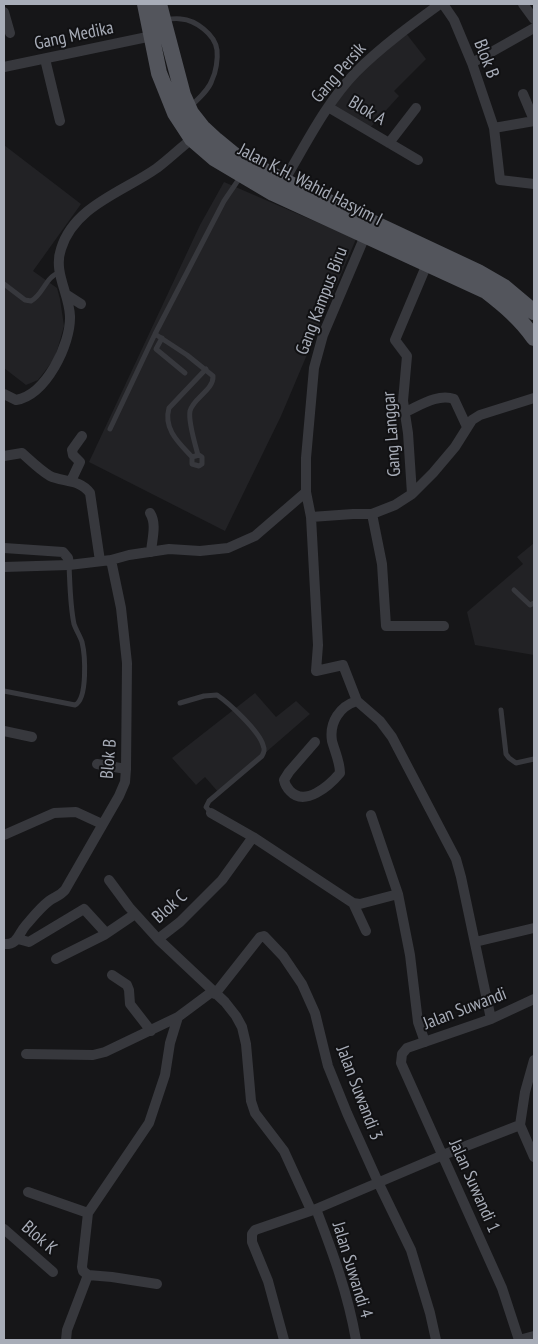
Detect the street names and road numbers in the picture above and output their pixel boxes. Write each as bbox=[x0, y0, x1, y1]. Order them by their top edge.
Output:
street label: Gang Medika bbox=[32, 17, 116, 55]
street label: Blok B bbox=[469, 37, 503, 81]
street label: Gang Persik bbox=[307, 39, 371, 107]
street label: Blok A bbox=[344, 92, 390, 130]
street label: Jalan K.H. Wahid Hasyim I bbox=[234, 139, 386, 231]
street label: Gang Kampus Biru bbox=[292, 244, 352, 358]
street label: Gang Langgar bbox=[378, 391, 406, 477]
street label: Blok B bbox=[97, 738, 121, 780]
street label: Blok C bbox=[148, 886, 192, 928]
street label: Jalan Suwandi bbox=[420, 983, 510, 1035]
street label: Jalan Suwandi 3 bbox=[331, 1043, 387, 1143]
street label: Jalan Suwandi 1 bbox=[444, 1136, 504, 1236]
street label: Blok K bbox=[17, 1217, 61, 1259]
street label: Jalan Suwandi 4 bbox=[327, 1219, 377, 1321]

